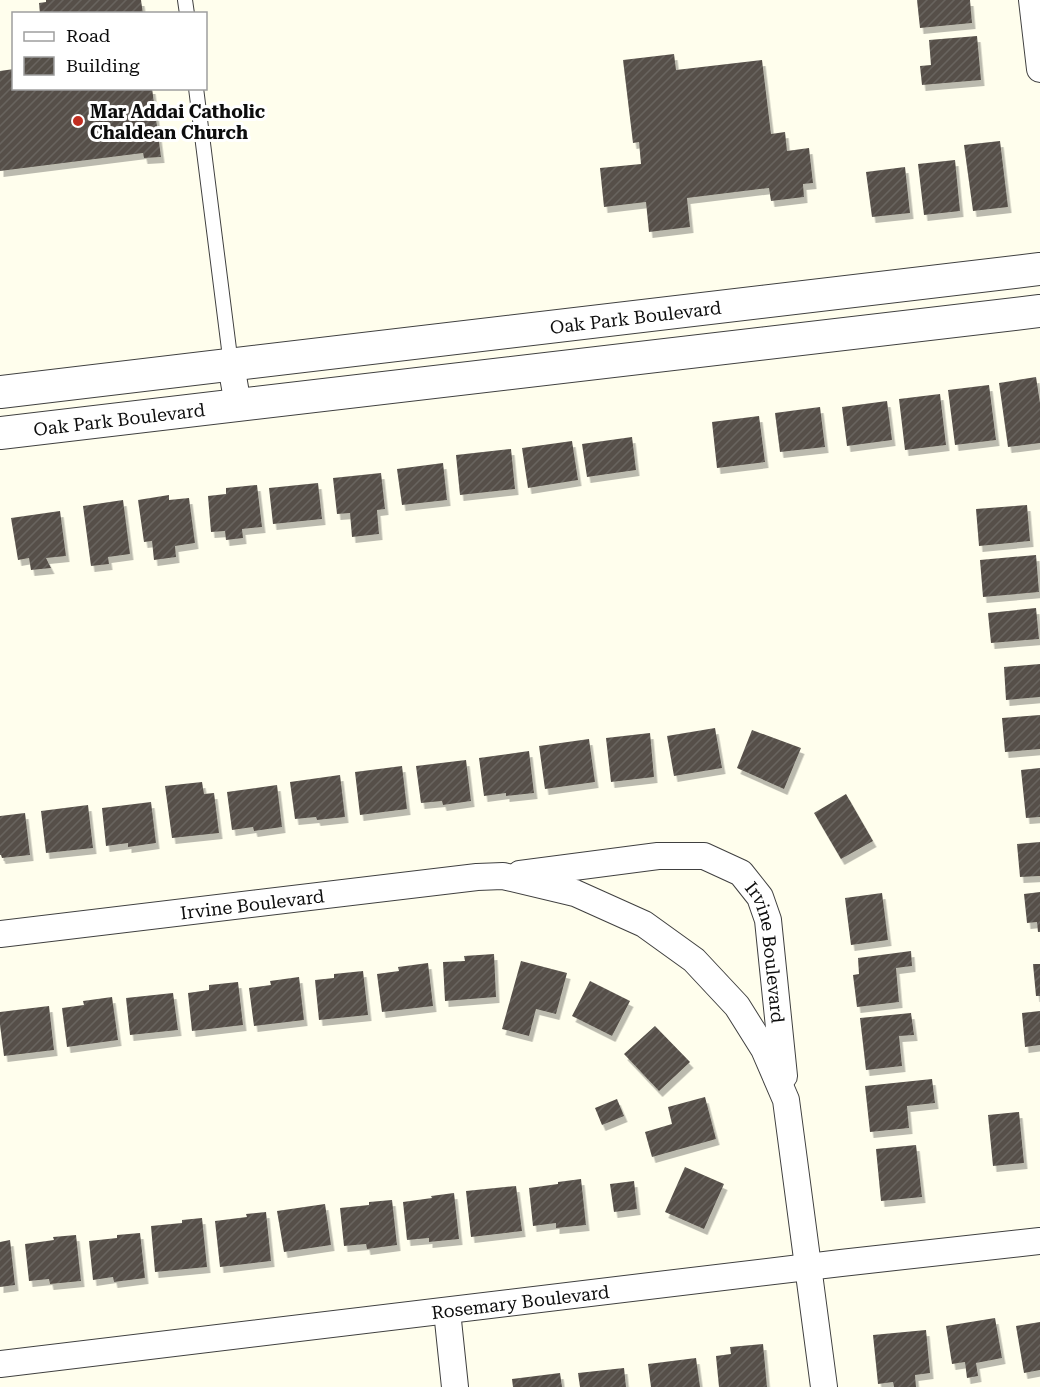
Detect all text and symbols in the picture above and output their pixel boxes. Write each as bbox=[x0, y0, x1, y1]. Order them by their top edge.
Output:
legend bbox=[12, 12, 207, 90]
text: Road bbox=[66, 25, 111, 46]
text: Building bbox=[66, 55, 140, 76]
place label: Mar Addai Catholic Chaldean Church bbox=[90, 101, 265, 143]
marker: Mar Addai Catholic Chaldean Church bbox=[71, 114, 85, 128]
street label: Oak Park Boulevard bbox=[549, 296, 723, 337]
street label: Oak Park Boulevard bbox=[32, 398, 207, 440]
street label: Irvine Boulevard bbox=[741, 877, 789, 1025]
street label: Irvine Boulevard bbox=[179, 885, 326, 923]
street label: Rosemary Boulevard bbox=[430, 1280, 611, 1323]

